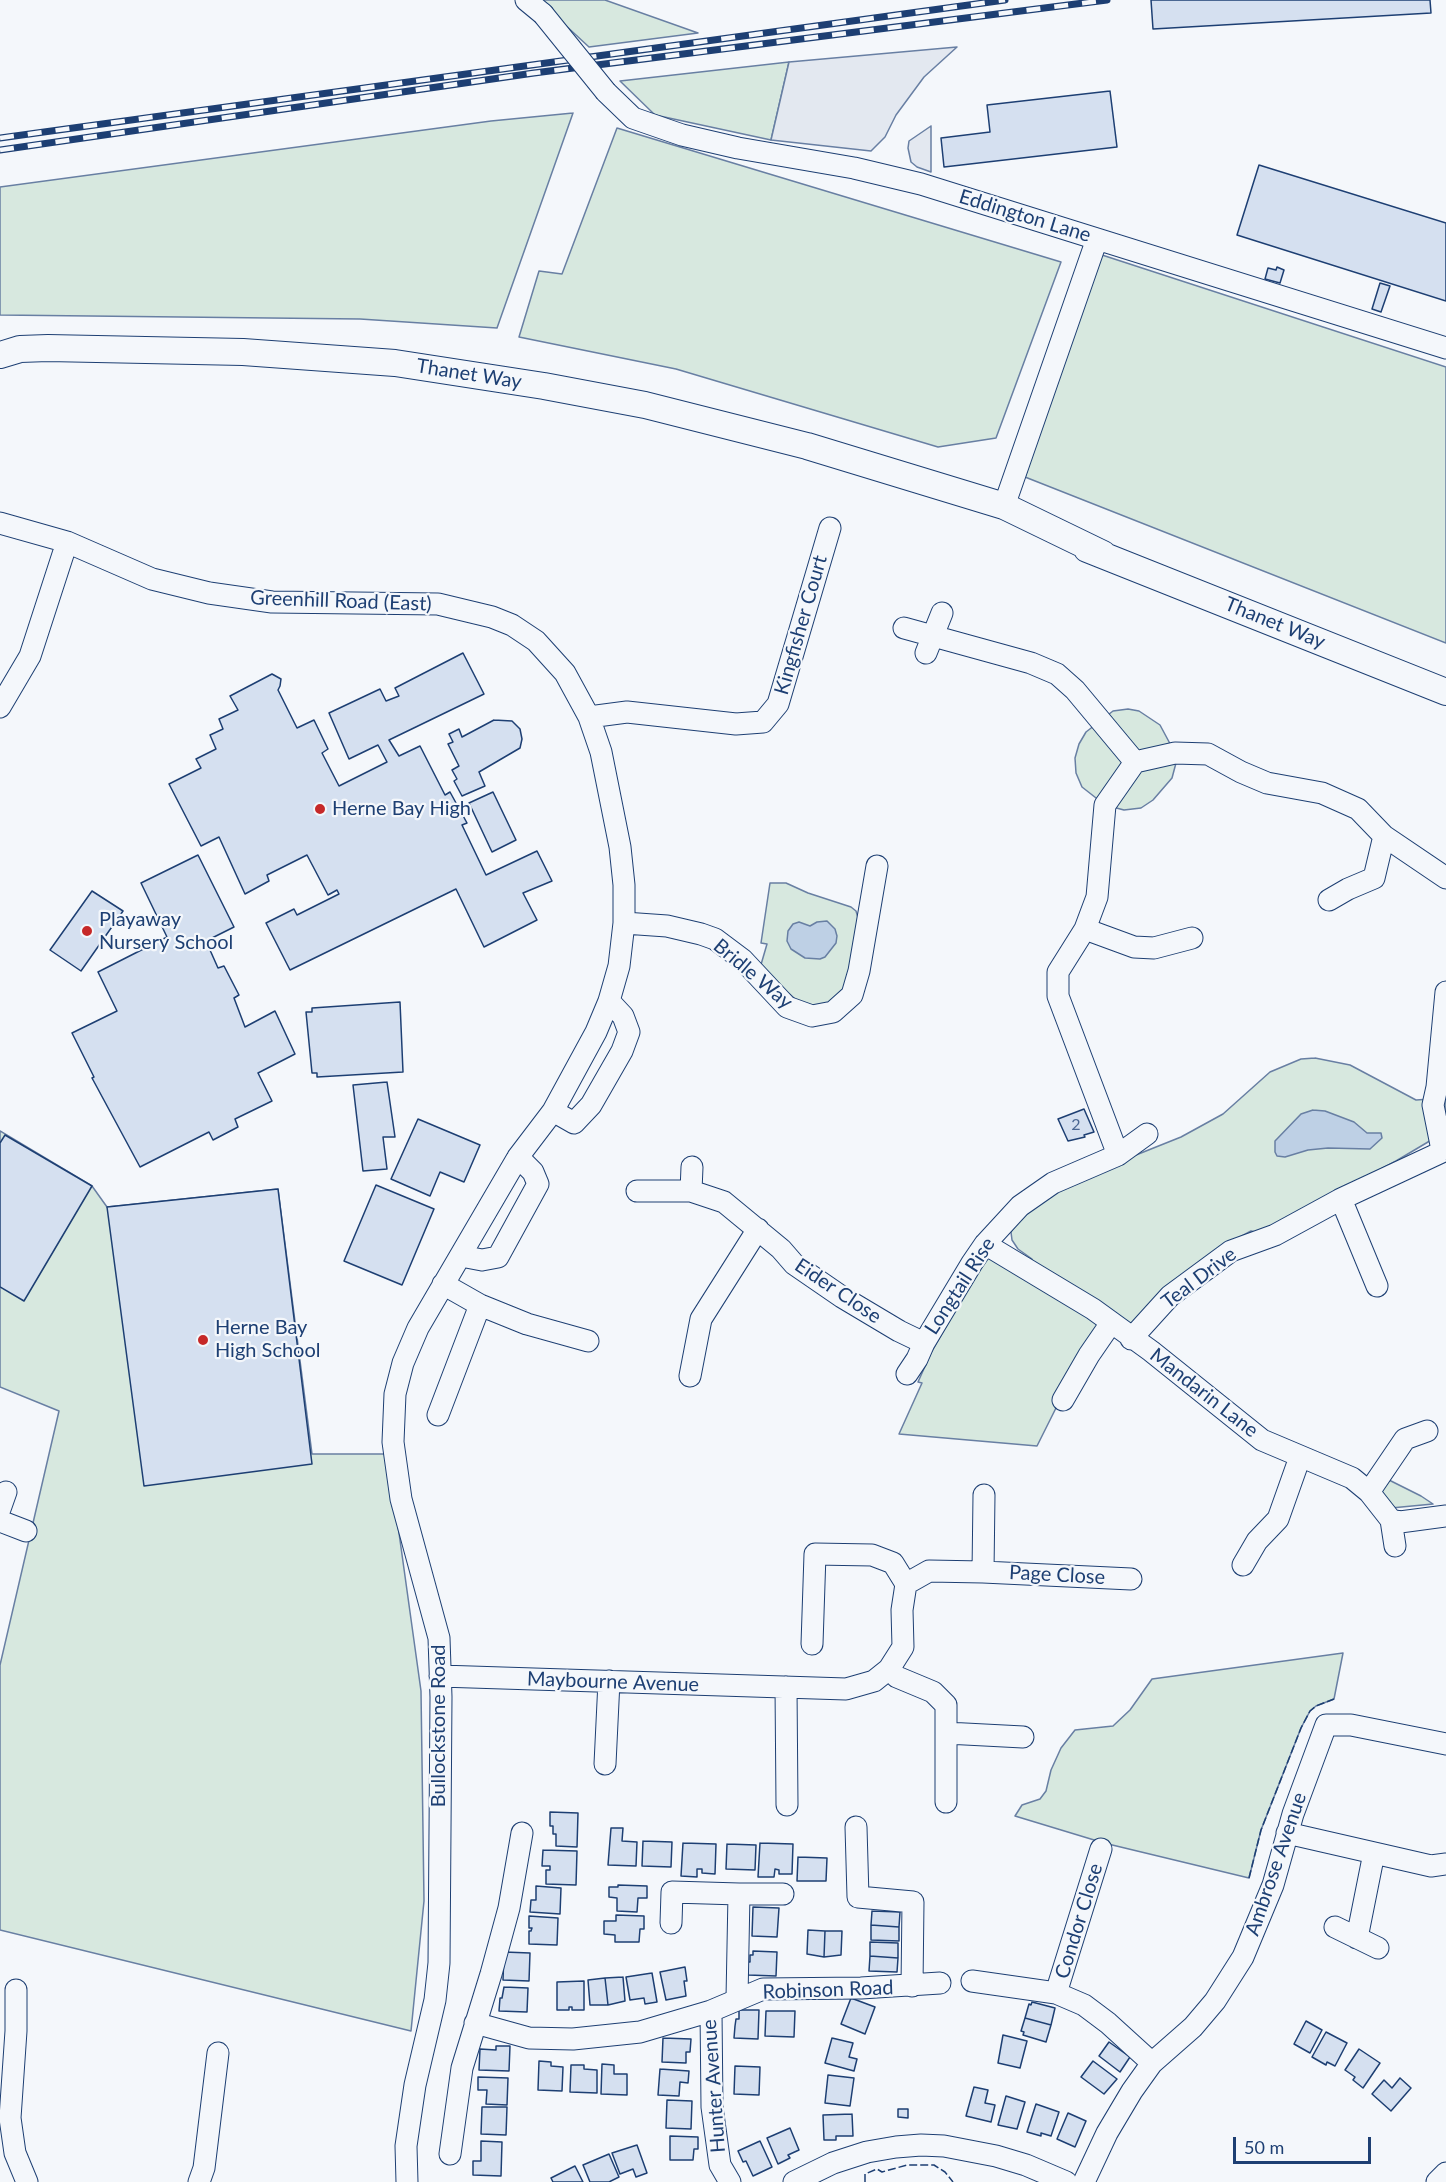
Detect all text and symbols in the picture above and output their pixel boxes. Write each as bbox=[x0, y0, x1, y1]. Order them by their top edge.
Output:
street label: Eddington Lane bbox=[956, 185, 1094, 247]
street label: Thanet Way bbox=[415, 354, 523, 394]
street label: Kingfisher Court bbox=[770, 553, 832, 697]
street label: Greenhill Road (East) bbox=[250, 586, 432, 616]
street label: Thanet Way bbox=[1221, 592, 1329, 654]
place label: Herne Bay High bbox=[332, 797, 471, 821]
marker: Herne Bay High bbox=[313, 802, 327, 816]
place label: Playaway Nursery School bbox=[99, 908, 233, 955]
marker: Playaway Nursery School bbox=[80, 924, 94, 938]
street label: Bridle Way bbox=[709, 934, 797, 1014]
house number: 2 bbox=[1071, 1115, 1081, 1135]
street label: Longtail Rise bbox=[920, 1233, 1000, 1339]
street label: Teal Drive bbox=[1157, 1242, 1241, 1314]
street label: Eider Close bbox=[790, 1253, 886, 1329]
place label: Herne Bay High School bbox=[215, 1316, 320, 1363]
marker: Herne Bay High School bbox=[196, 1333, 210, 1347]
street label: Mandarin Lane bbox=[1145, 1343, 1263, 1443]
street label: Page Close bbox=[1008, 1560, 1106, 1590]
street label: Bullockstone Road bbox=[427, 1645, 451, 1807]
street label: Maybourne Avenue bbox=[526, 1667, 700, 1697]
street label: Ambrose Avenue bbox=[1240, 1789, 1312, 1939]
street label: Condor Close bbox=[1050, 1860, 1108, 1982]
street label: Robinson Road bbox=[762, 1976, 894, 2004]
street label: Hunter Avenue bbox=[697, 2019, 731, 2153]
scale bar bbox=[1236, 2125, 1374, 2163]
text: 50 m bbox=[1244, 2136, 1284, 2158]

